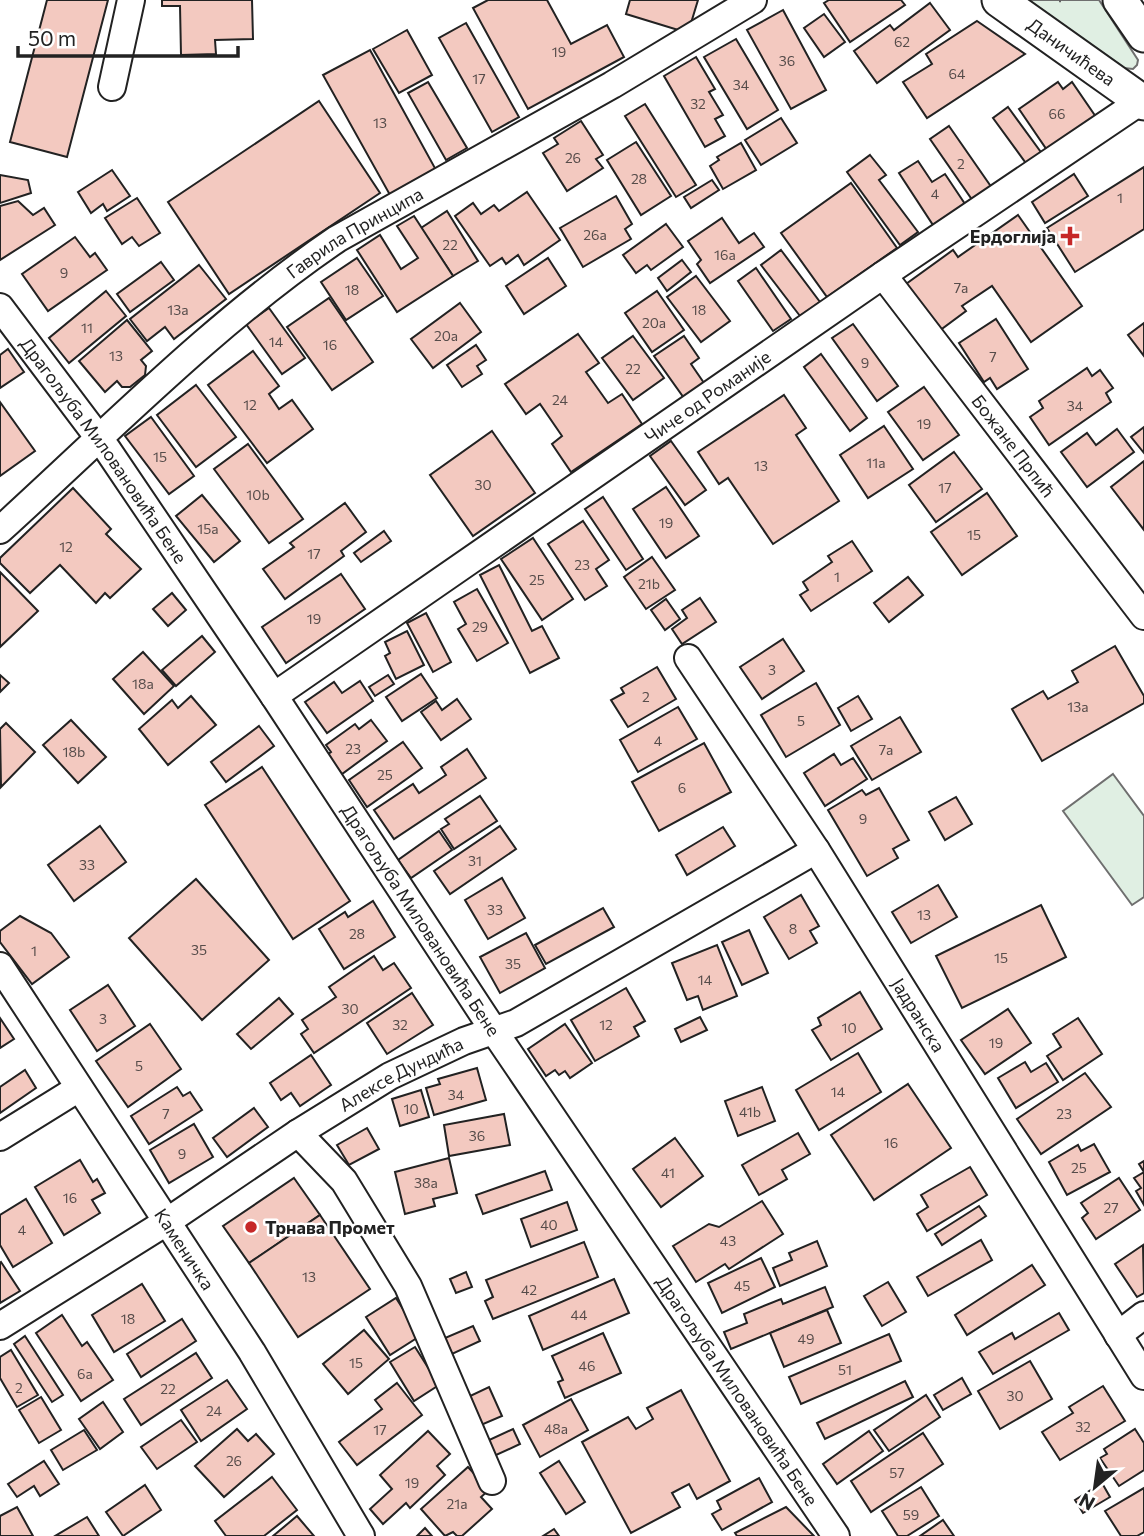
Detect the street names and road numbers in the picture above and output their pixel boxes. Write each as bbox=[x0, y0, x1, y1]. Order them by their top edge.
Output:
street label: Даничићева bbox=[1023, 13, 1120, 90]
street label: Гаврила Принципа bbox=[282, 182, 427, 283]
street label: Драгољуба Миловановића Бене bbox=[16, 333, 192, 567]
street label: Чиче од Романије bbox=[640, 345, 775, 448]
street label: Божане Прпић bbox=[967, 390, 1060, 501]
street label: Драгољуба Миловановића Бене bbox=[337, 800, 505, 1040]
street label: Јадранска bbox=[887, 974, 950, 1056]
street label: Алексе Дундића bbox=[335, 1032, 467, 1116]
street label: Каменичка bbox=[150, 1204, 219, 1294]
street label: Драгољуба Миловановића Бене bbox=[652, 1272, 823, 1510]

